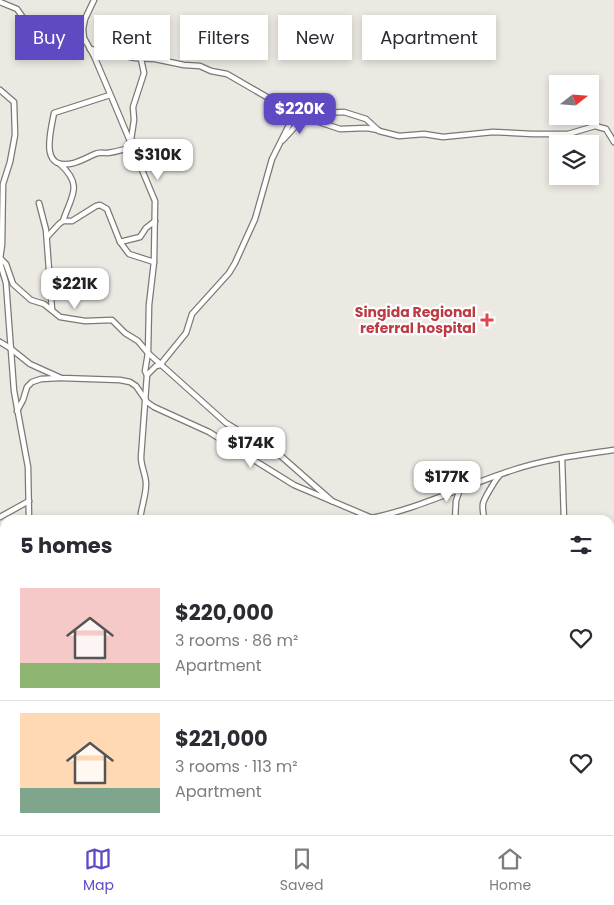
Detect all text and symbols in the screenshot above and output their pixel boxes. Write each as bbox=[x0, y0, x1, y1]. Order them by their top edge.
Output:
chip: Buy bbox=[15, 15, 84, 60]
chip: Rent bbox=[94, 15, 170, 60]
chip: Filters bbox=[180, 15, 268, 60]
chip: New bbox=[278, 15, 352, 60]
chip: Apartment bbox=[362, 15, 496, 60]
north arrow bbox=[549, 75, 599, 125]
map controls bbox=[549, 75, 599, 185]
pin: $220K bbox=[265, 92, 335, 135]
text: $220K bbox=[275, 97, 325, 120]
button: layers bbox=[549, 135, 599, 185]
pin: $310K bbox=[123, 138, 193, 181]
text: $310K bbox=[134, 143, 182, 166]
pin: $221K bbox=[40, 268, 110, 310]
text: $221K bbox=[52, 272, 98, 295]
place label: Singida Regional referral hospital bbox=[355, 302, 476, 338]
marker: Singida Regional referral hospital bbox=[480, 313, 494, 327]
pin: $174K bbox=[216, 426, 286, 469]
text: $174K bbox=[227, 431, 275, 454]
pin: $177K bbox=[412, 460, 482, 503]
text: $177K bbox=[425, 465, 469, 488]
text: 5 homes bbox=[20, 531, 113, 560]
icon: filters bbox=[567, 531, 595, 559]
text: $220,000 bbox=[175, 598, 274, 627]
icon: home bbox=[60, 608, 120, 668]
icon: heart bbox=[567, 624, 595, 652]
text: 3 rooms · 86 m² bbox=[175, 629, 298, 652]
text: Apartment bbox=[175, 654, 262, 677]
text: $221,000 bbox=[175, 724, 268, 753]
icon: home bbox=[60, 733, 120, 793]
icon: heart bbox=[567, 749, 595, 777]
text: 3 rooms · 113 m² bbox=[175, 755, 298, 778]
text: Apartment bbox=[175, 780, 262, 803]
tab: Map bbox=[83, 845, 114, 896]
tab: Saved bbox=[280, 845, 323, 896]
tab: Home bbox=[489, 845, 531, 896]

